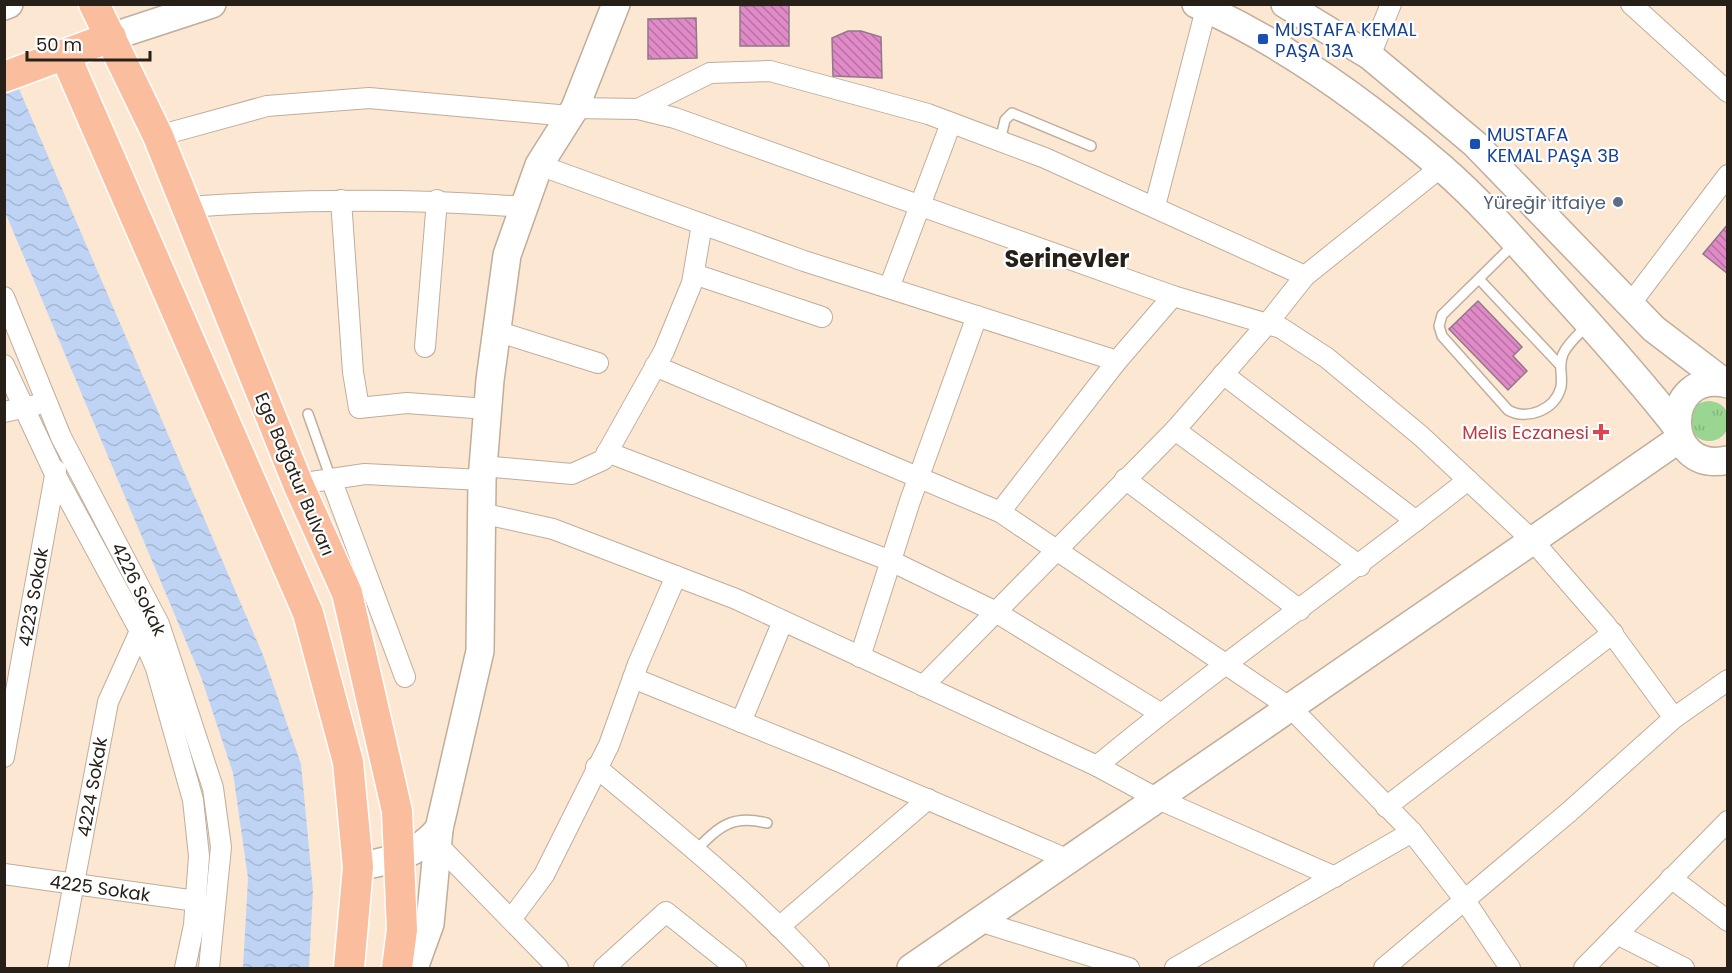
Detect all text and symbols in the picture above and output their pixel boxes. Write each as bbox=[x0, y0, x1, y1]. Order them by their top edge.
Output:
place label: MUSTAFA KEMAL PAŞA 13A bbox=[1275, 17, 1417, 63]
scale bar bbox=[27, 24, 150, 62]
text: 50 m bbox=[36, 32, 82, 57]
marker: MUSTAFA KEMAL PAŞA 13A bbox=[1256, 32, 1270, 46]
place label: MUSTAFA KEMAL PAŞA 3B bbox=[1487, 122, 1619, 168]
marker: MUSTAFA KEMAL PAŞA 3B bbox=[1468, 137, 1482, 151]
place label: Yüreğir itfaiye bbox=[1483, 190, 1606, 215]
marker: Yüreğir itfaiye bbox=[1611, 195, 1625, 209]
district label: Serinevler bbox=[1004, 242, 1130, 275]
street label: Ege Bağatur Bulvarı bbox=[249, 389, 341, 559]
place label: Melis Eczanesi bbox=[1462, 420, 1589, 445]
marker: Melis Eczanesi bbox=[1594, 425, 1608, 439]
street label: 4226 Sokak bbox=[106, 538, 173, 641]
street label: 4223 Sokak bbox=[12, 545, 54, 649]
street label: 4224 Sokak bbox=[71, 734, 113, 839]
street label: 4225 Sokak bbox=[48, 869, 152, 908]

